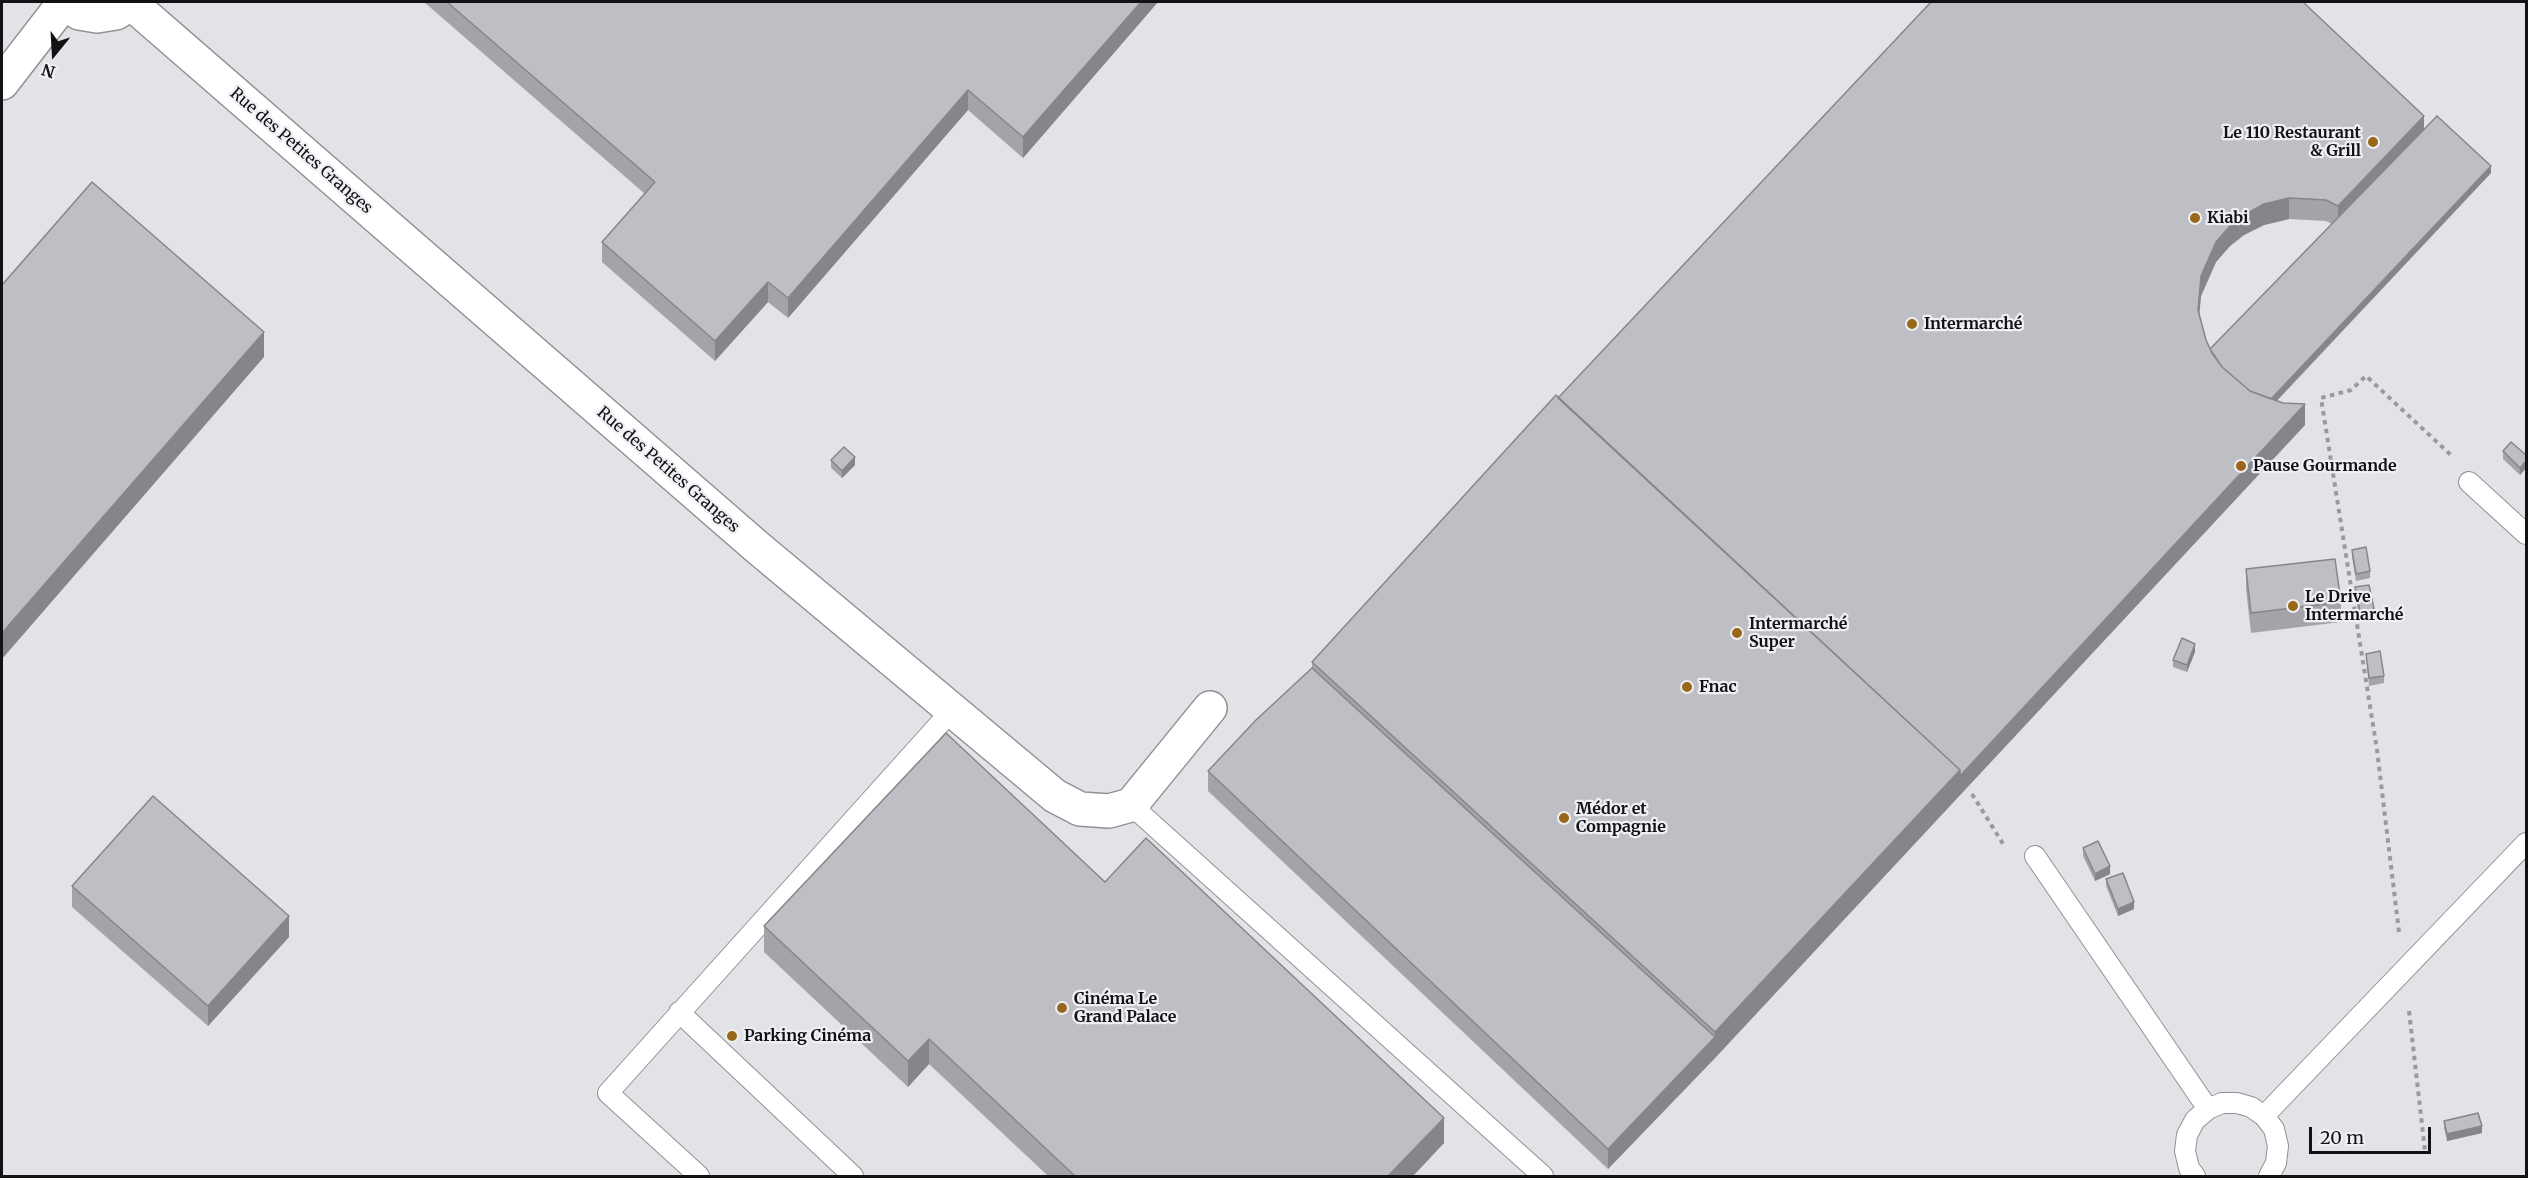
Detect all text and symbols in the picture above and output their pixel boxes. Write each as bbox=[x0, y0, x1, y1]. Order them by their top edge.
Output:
north arrow bbox=[24, 24, 84, 84]
text: N bbox=[39, 60, 58, 83]
street label: Rue des Petites Granges bbox=[226, 84, 376, 218]
place label: Le 110 Restaurant & Grill bbox=[2223, 123, 2361, 161]
marker: Le 110 Restaurant & Grill bbox=[2366, 135, 2380, 149]
place label: Kiabi bbox=[2207, 208, 2248, 228]
marker: Kiabi bbox=[2188, 211, 2202, 225]
place label: Intermarché bbox=[1924, 314, 2023, 334]
marker: Intermarché bbox=[1905, 317, 1919, 331]
street label: Rue des Petites Granges bbox=[593, 403, 743, 537]
place label: Pause Gourmande bbox=[2253, 456, 2397, 476]
marker: Pause Gourmande bbox=[2234, 459, 2248, 473]
place label: Le Drive Intermarché bbox=[2305, 587, 2404, 625]
marker: Le Drive Intermarché bbox=[2286, 599, 2300, 613]
place label: Intermarché Super bbox=[1749, 614, 1848, 652]
marker: Intermarché Super bbox=[1730, 626, 1744, 640]
place label: Fnac bbox=[1699, 677, 1737, 697]
marker: Fnac bbox=[1680, 680, 1694, 694]
place label: Médor et Compagnie bbox=[1576, 799, 1666, 837]
marker: Médor et Compagnie bbox=[1557, 811, 1571, 825]
place label: Cinéma Le Grand Palace bbox=[1074, 989, 1176, 1027]
marker: Cinéma Le Grand Palace bbox=[1055, 1001, 1069, 1015]
place label: Parking Cinéma bbox=[744, 1026, 871, 1046]
marker: Parking Cinéma bbox=[725, 1029, 739, 1043]
scale bar bbox=[2312, 1115, 2434, 1153]
text: 20 m bbox=[2320, 1126, 2364, 1149]

